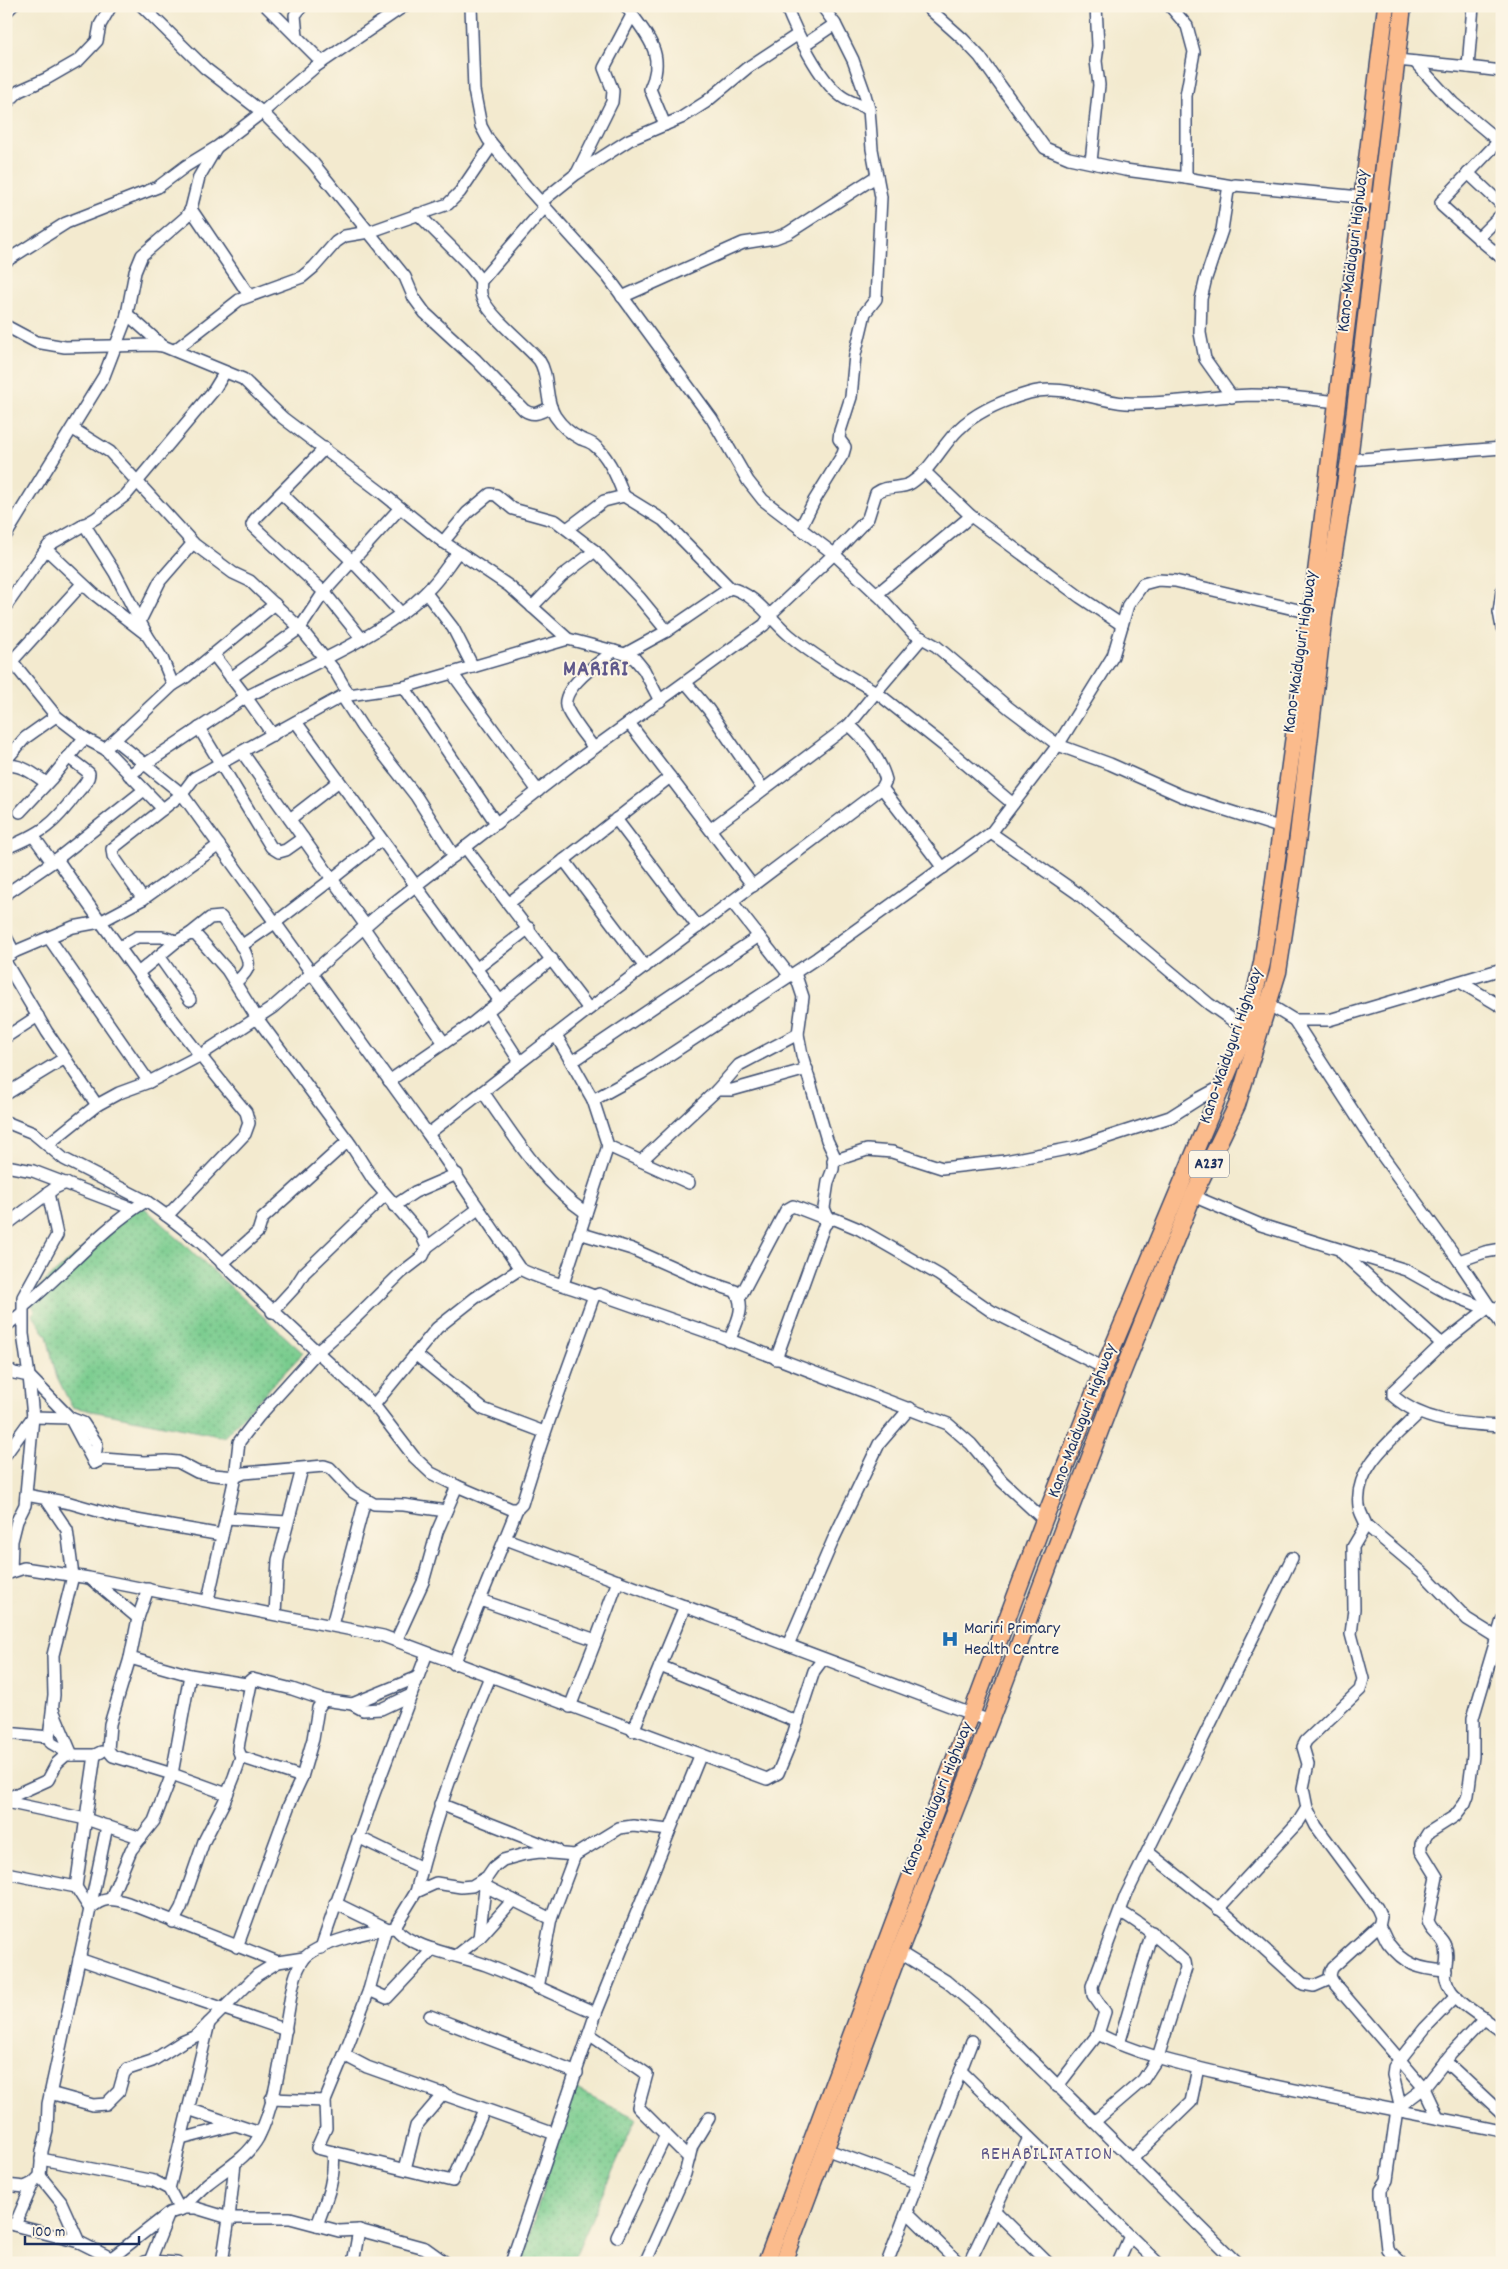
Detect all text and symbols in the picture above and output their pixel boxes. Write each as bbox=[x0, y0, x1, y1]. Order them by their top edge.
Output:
street label: Kano-Maiduguri Highway bbox=[1332, 168, 1376, 334]
street label: Kano-Maiduguri Highway bbox=[1277, 569, 1325, 735]
district label: MARIRI bbox=[563, 655, 629, 686]
street label: Kano-Maiduguri Highway bbox=[1194, 964, 1271, 1127]
road number: A237 bbox=[1189, 1150, 1229, 1178]
street label: Kano-Maiduguri Highway bbox=[1042, 1340, 1124, 1502]
place label: Mariri Primary Health Centre bbox=[964, 1617, 1061, 1663]
hospital icon: Mariri Primary Health Centre bbox=[940, 1629, 960, 1649]
street label: Kano-Maiduguri Highway bbox=[896, 1718, 980, 1879]
district label: REHABILITATION bbox=[981, 2142, 1113, 2169]
scale bar bbox=[25, 2214, 139, 2246]
text: 100 m bbox=[32, 2222, 65, 2244]

